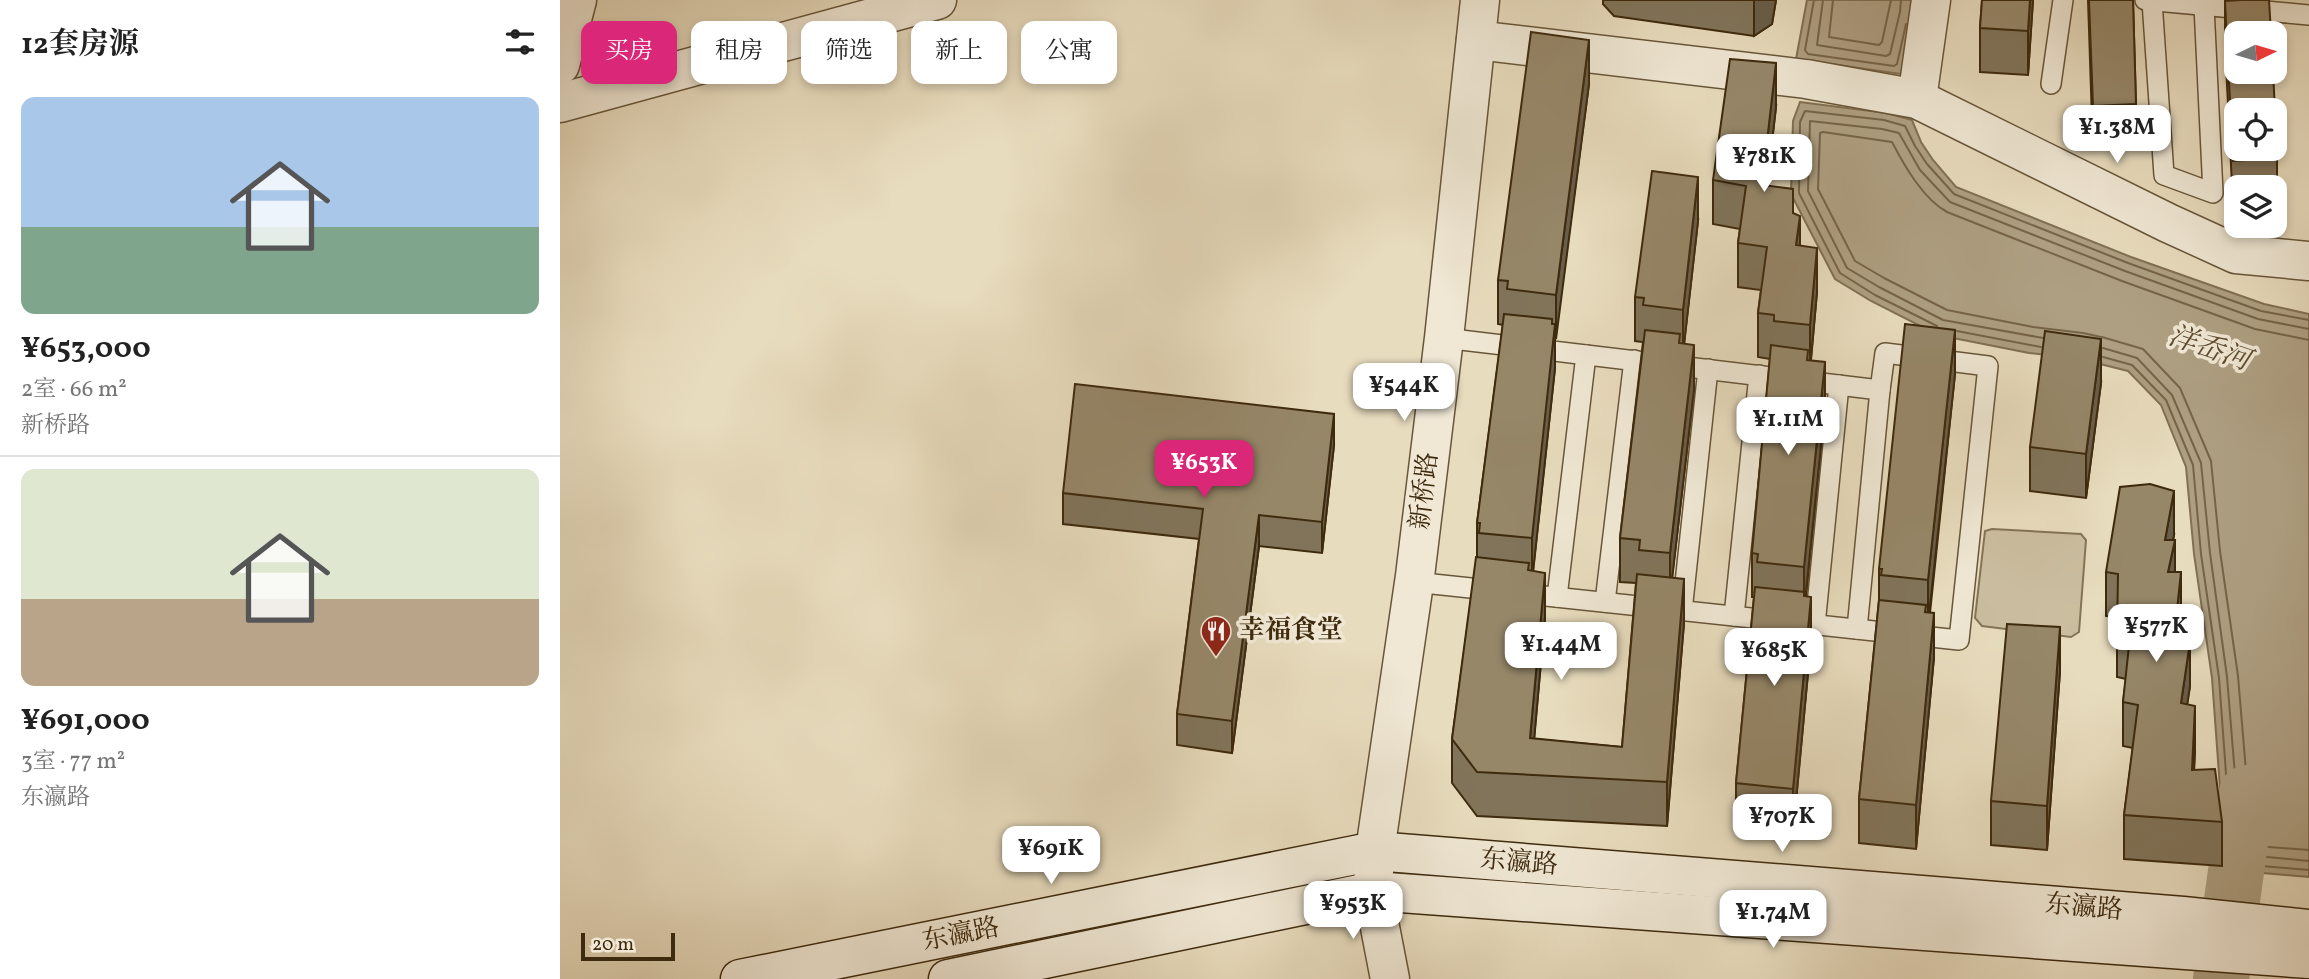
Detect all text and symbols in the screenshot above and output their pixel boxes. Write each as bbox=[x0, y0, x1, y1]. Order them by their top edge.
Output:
chip: 买房 bbox=[581, 21, 677, 84]
chip: 租房 bbox=[691, 21, 787, 84]
chip: 筛选 bbox=[801, 21, 897, 84]
chip: 新上 bbox=[911, 21, 1007, 84]
chip: 公寓 bbox=[1021, 21, 1117, 84]
north arrow bbox=[2224, 21, 2287, 84]
map controls bbox=[2224, 21, 2287, 238]
icon: filters bbox=[501, 23, 539, 61]
text: 12套房源 bbox=[21, 24, 139, 66]
button: locate bbox=[2224, 98, 2287, 161]
pin: ¥1.38M bbox=[2060, 106, 2174, 165]
text: ¥1.38M bbox=[2079, 112, 2155, 144]
pin: ¥781K bbox=[1715, 134, 1813, 194]
text: ¥781K bbox=[1732, 141, 1796, 173]
icon: home bbox=[217, 143, 343, 269]
button: layers bbox=[2224, 175, 2287, 238]
water label: 洋岙河 bbox=[2163, 317, 2260, 383]
text: ¥653,000 bbox=[21, 328, 151, 370]
pin: ¥544K bbox=[1355, 364, 1453, 423]
text: ¥544K bbox=[1369, 370, 1439, 402]
text: 2室 · 66 m² bbox=[21, 374, 127, 406]
pin: ¥1.11M bbox=[1731, 398, 1845, 457]
text: ¥1.11M bbox=[1752, 404, 1824, 436]
text: 新桥路 bbox=[21, 410, 90, 442]
pin: ¥653K bbox=[1155, 440, 1253, 500]
text: ¥653K bbox=[1171, 447, 1237, 479]
street label: 新桥路 bbox=[1402, 450, 1448, 532]
icon: home bbox=[217, 515, 343, 641]
pin: ¥577K bbox=[2107, 604, 2205, 664]
text: ¥577K bbox=[2124, 611, 2188, 643]
place label: 幸福食堂 bbox=[1239, 613, 1343, 649]
restaurant icon: 幸福食堂 bbox=[1199, 614, 1233, 658]
pin: ¥1.44M bbox=[1504, 622, 1618, 682]
pin: ¥685K bbox=[1725, 628, 1823, 688]
text: ¥1.44M bbox=[1521, 629, 1601, 661]
text: ¥685K bbox=[1741, 635, 1807, 667]
text: ¥691,000 bbox=[21, 700, 150, 742]
text: 3室 · 77 m² bbox=[21, 746, 125, 778]
text: 东瀛路 bbox=[21, 782, 90, 814]
pin: ¥707K bbox=[1733, 794, 1831, 854]
text: ¥707K bbox=[1749, 801, 1815, 833]
pin: ¥691K bbox=[1002, 826, 1100, 886]
text: ¥691K bbox=[1018, 833, 1084, 865]
street label: 东瀛路 bbox=[1479, 842, 1559, 884]
pin: ¥953K bbox=[1304, 881, 1402, 941]
street label: 东瀛路 bbox=[2044, 887, 2124, 929]
text: ¥953K bbox=[1320, 888, 1386, 920]
pin: ¥1.74M bbox=[1716, 890, 1830, 950]
text: ¥1.74M bbox=[1736, 897, 1810, 929]
street label: 东瀛路 bbox=[919, 910, 1003, 960]
scale bar bbox=[581, 930, 676, 962]
text: 20 m bbox=[592, 932, 634, 958]

